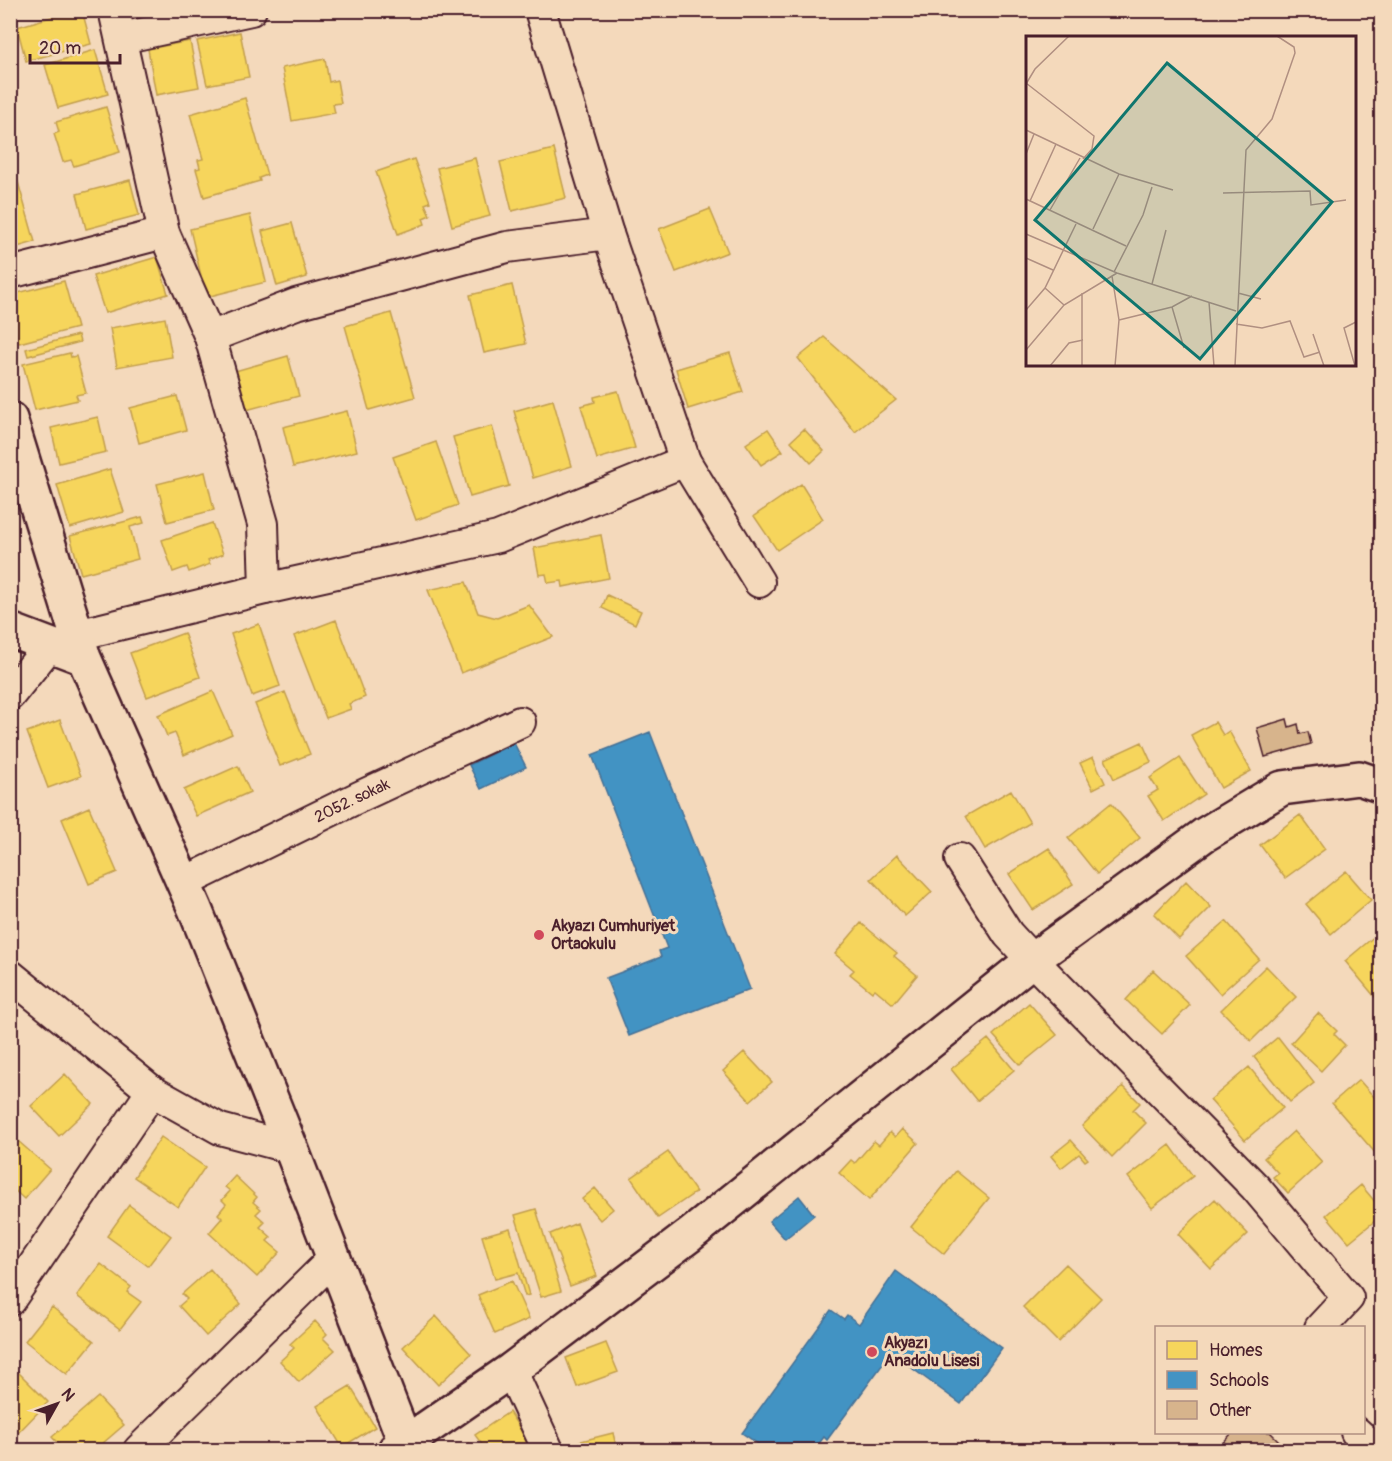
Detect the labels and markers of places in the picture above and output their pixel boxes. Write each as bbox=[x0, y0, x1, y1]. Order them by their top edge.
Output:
place label: Akyazı Cumhuriyet Ortaokulu bbox=[551, 916, 676, 954]
marker: Akyazı Cumhuriyet Ortaokulu bbox=[532, 928, 546, 942]
place label: Akyazı Anadolu Lisesi bbox=[884, 1333, 979, 1371]
marker: Akyazı Anadolu Lisesi bbox=[865, 1345, 879, 1359]

